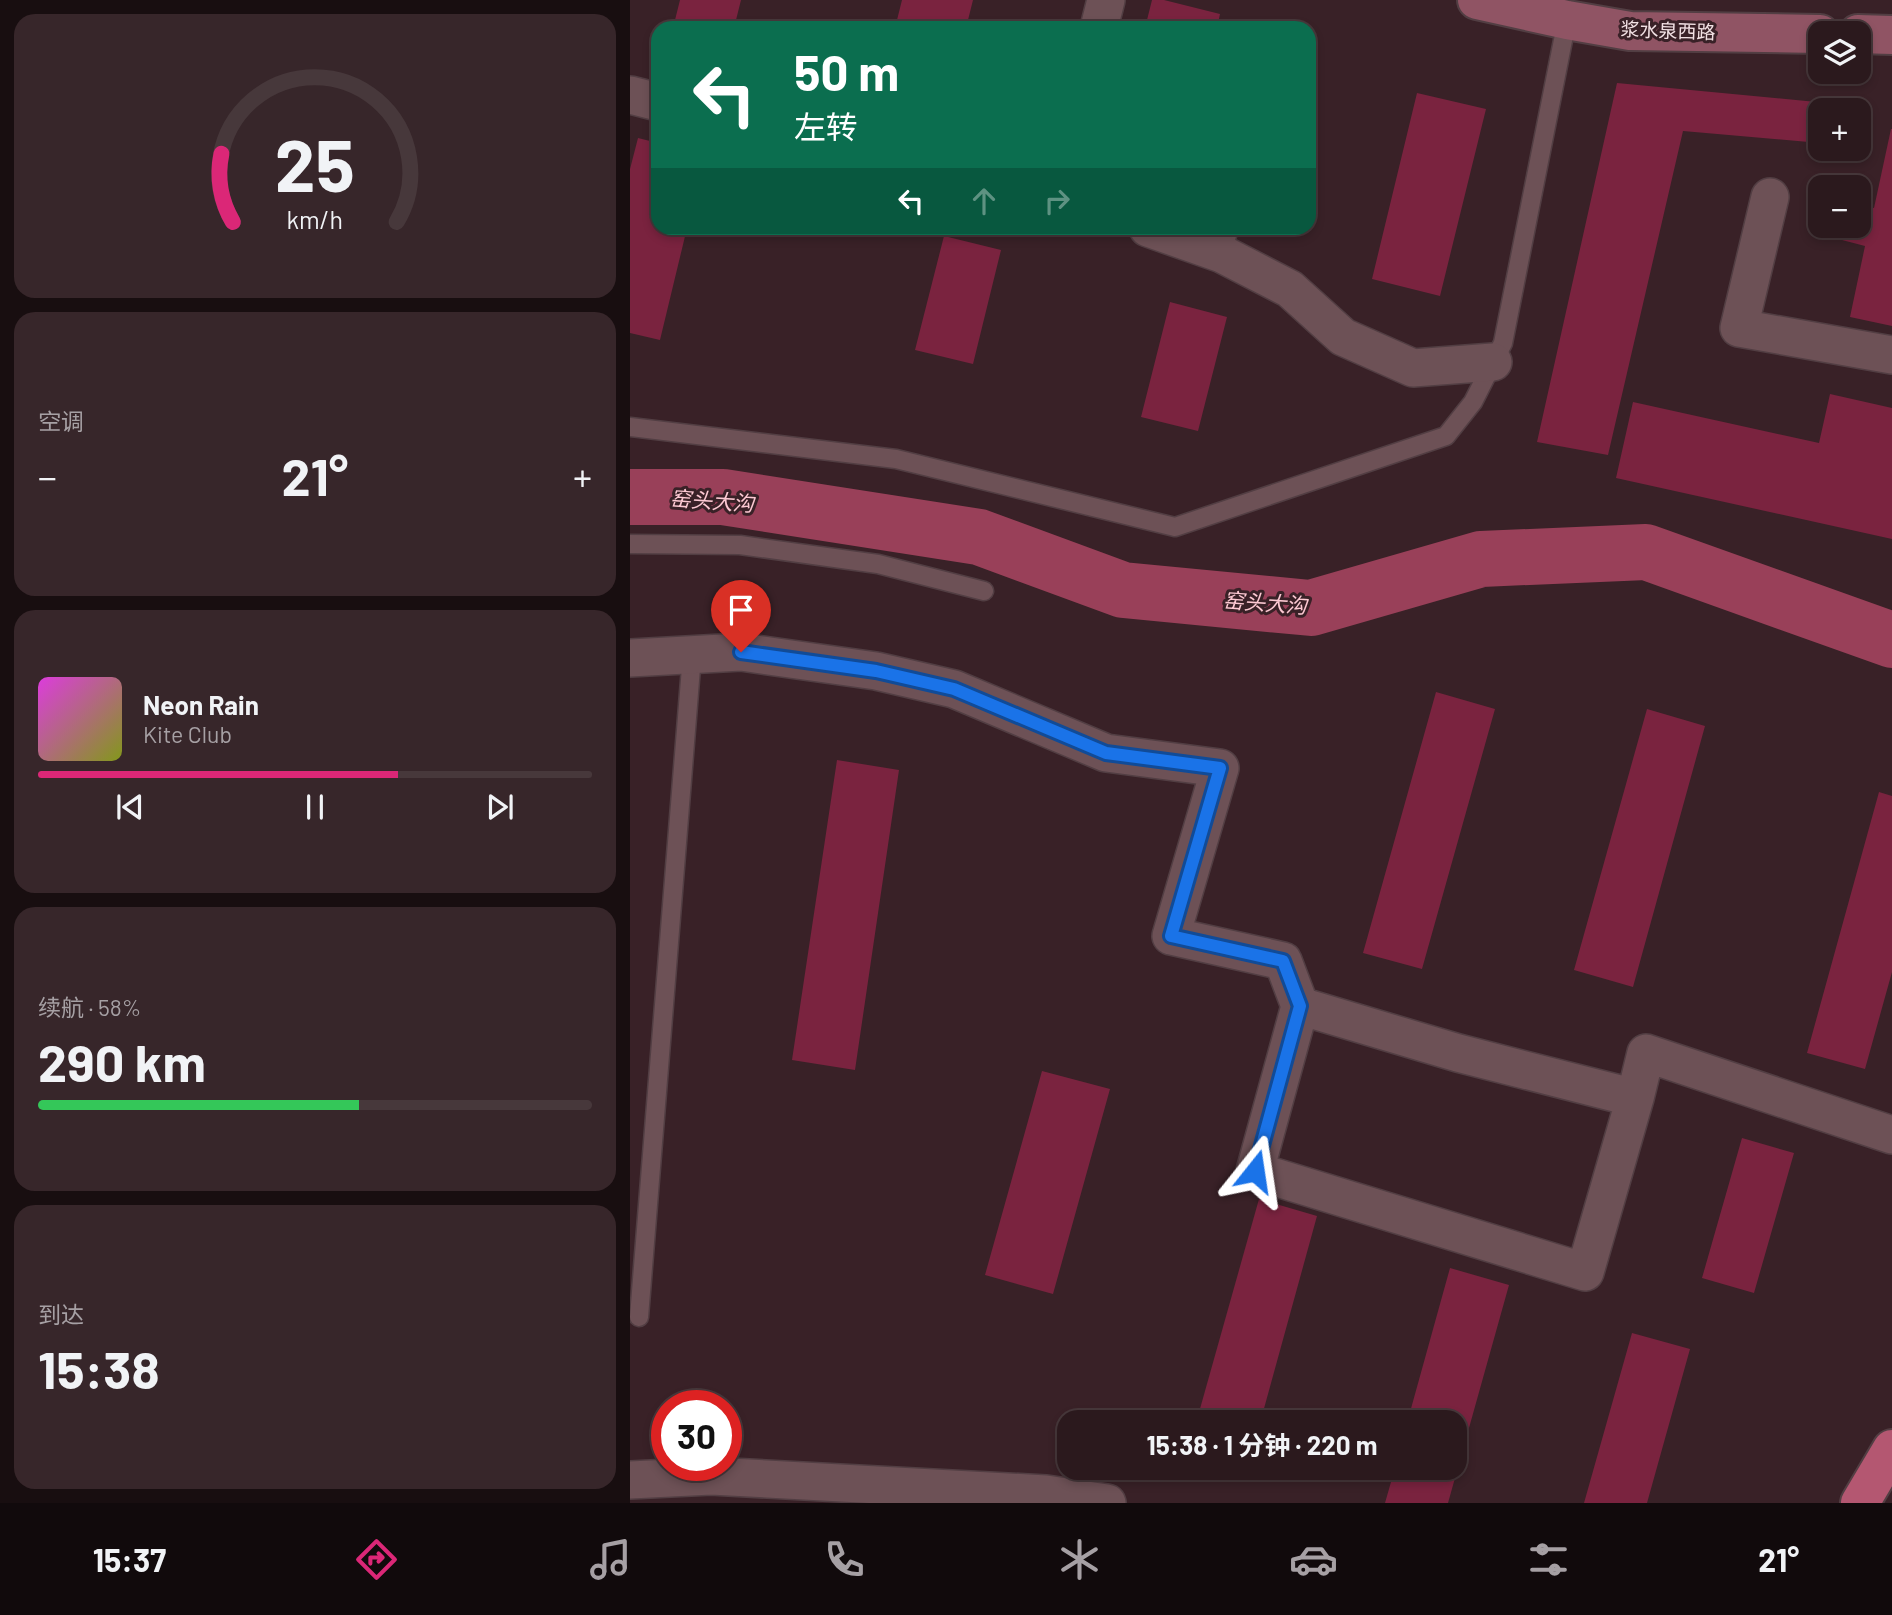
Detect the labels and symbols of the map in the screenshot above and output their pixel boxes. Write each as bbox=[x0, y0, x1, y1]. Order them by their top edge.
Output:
street label: 浆水泉西路 bbox=[1620, 17, 1716, 43]
water label: 窑头大沟 bbox=[669, 485, 757, 516]
pin bbox=[711, 580, 771, 652]
water label: 窑头大沟 bbox=[1222, 587, 1310, 618]
position arrow bbox=[1218, 1134, 1292, 1208]
speed limit sign: 30 bbox=[651, 1390, 742, 1481]

